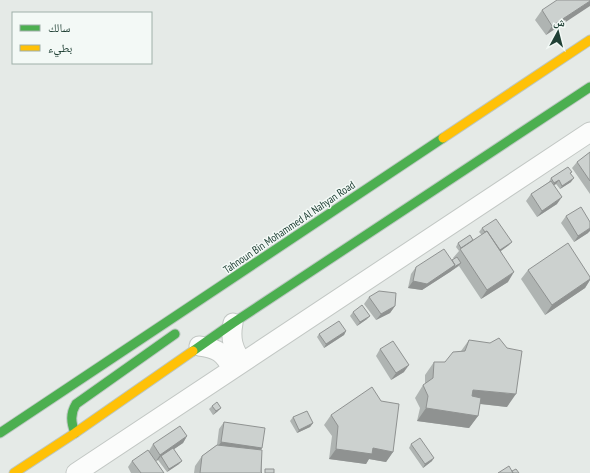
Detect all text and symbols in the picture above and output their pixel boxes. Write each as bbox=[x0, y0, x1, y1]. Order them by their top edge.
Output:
legend bbox=[12, 12, 152, 64]
north arrow bbox=[538, 12, 578, 52]
text: ش bbox=[552, 14, 566, 31]
text: سالك bbox=[48, 20, 70, 35]
text: بطيء bbox=[48, 40, 72, 58]
street label: Tahnoun Bin Mohammed Al Nahyan Road bbox=[220, 177, 358, 276]

